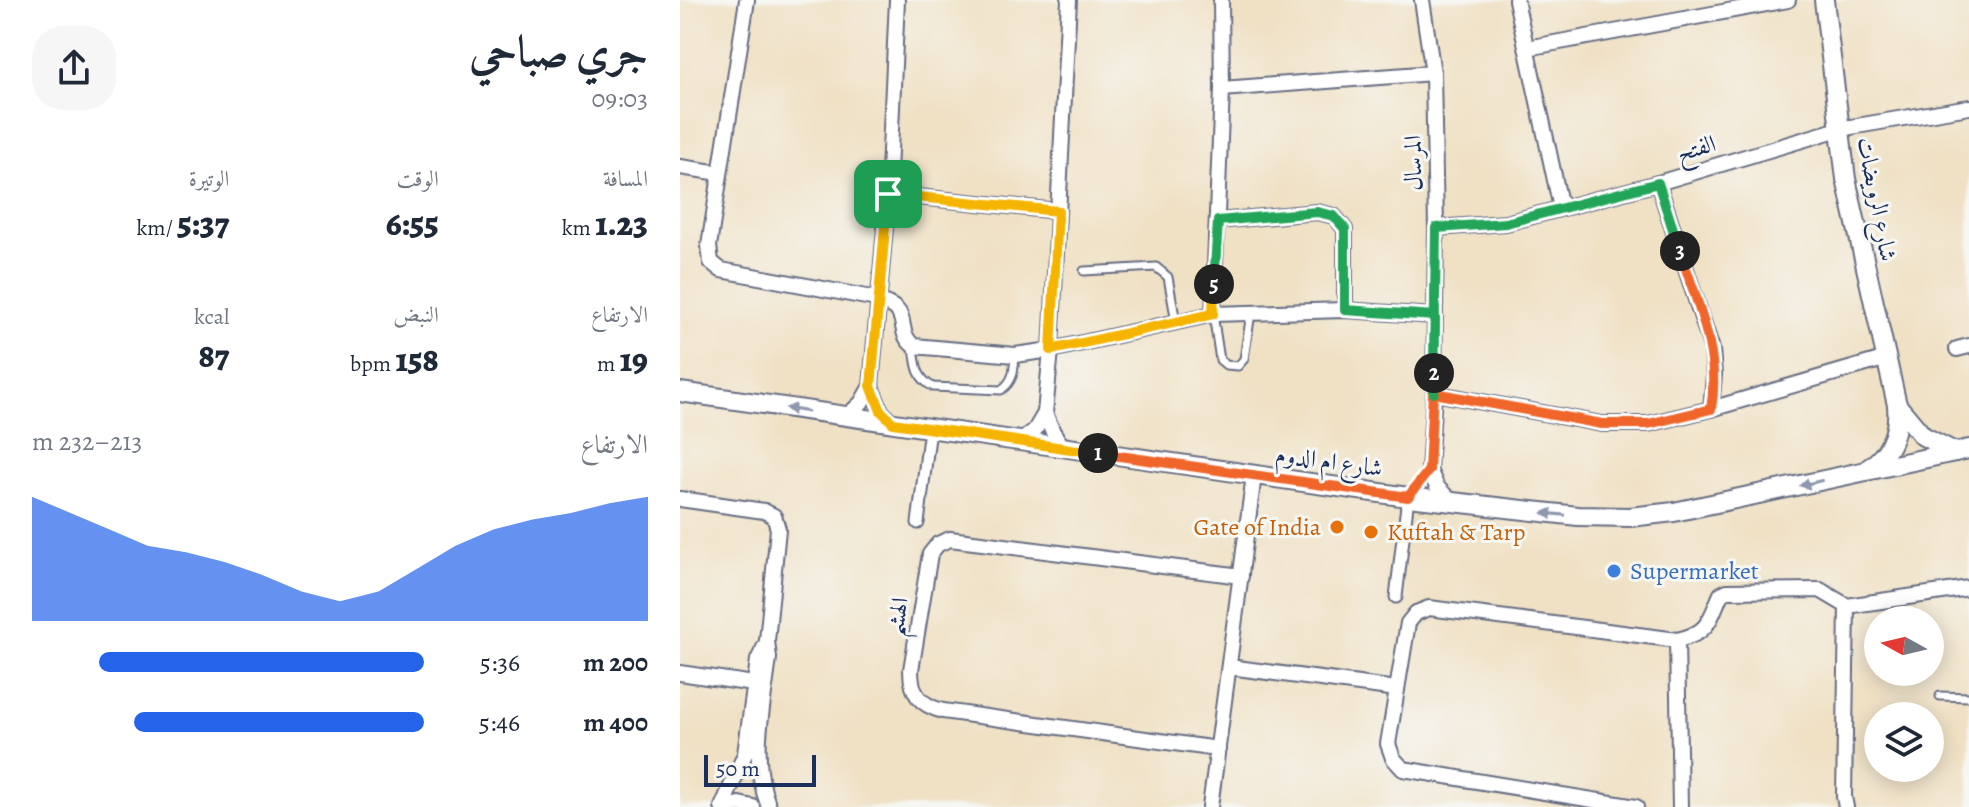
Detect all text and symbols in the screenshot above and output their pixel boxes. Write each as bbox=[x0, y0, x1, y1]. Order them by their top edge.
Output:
text: جري صباحي bbox=[469, 21, 648, 81]
button: share bbox=[32, 26, 116, 110]
text: 09:03 bbox=[591, 81, 648, 116]
street label: الفتح bbox=[1673, 127, 1721, 174]
street label: شارع الرويضات bbox=[1845, 134, 1905, 265]
street label: المرسال bbox=[1397, 135, 1429, 191]
pin bbox=[854, 160, 922, 228]
text: الوتيرة bbox=[189, 164, 229, 194]
text: الوقت bbox=[397, 164, 439, 194]
text: المسافة bbox=[603, 164, 648, 194]
icon: arrive bbox=[866, 172, 910, 216]
text: 5:37 bbox=[177, 200, 229, 247]
text: 6:55 bbox=[386, 200, 439, 247]
text: 1.23 bbox=[595, 200, 648, 247]
text: /km bbox=[136, 213, 177, 243]
text: km bbox=[562, 213, 595, 243]
pin: 3 bbox=[1660, 231, 1700, 271]
text: 3 bbox=[1675, 236, 1685, 266]
pin: 5 bbox=[1194, 264, 1234, 304]
text: 5 bbox=[1209, 269, 1219, 299]
text: النبض bbox=[393, 300, 439, 330]
text: الارتفاع bbox=[591, 300, 648, 330]
text: kcal bbox=[194, 302, 229, 332]
text: 87 bbox=[199, 332, 229, 379]
text: 158 bbox=[396, 336, 439, 383]
text: 19 bbox=[620, 336, 648, 383]
text: bpm bbox=[350, 349, 396, 379]
text: m bbox=[597, 349, 620, 379]
pin: 2 bbox=[1414, 353, 1454, 393]
text: 2 bbox=[1429, 358, 1439, 388]
one-way arrow bbox=[784, 403, 809, 416]
text: 213–232 m bbox=[32, 424, 142, 459]
text: الارتفاع bbox=[581, 427, 648, 462]
pin: 1 bbox=[1078, 433, 1118, 473]
text: 1 bbox=[1094, 438, 1102, 468]
street label: شارع ام الدوم bbox=[1273, 438, 1385, 489]
one-way arrow bbox=[1798, 477, 1823, 490]
one-way arrow bbox=[1541, 508, 1566, 521]
place label: Gate of India bbox=[1194, 511, 1322, 543]
place label: Kuftah & Tarp bbox=[1387, 516, 1525, 548]
marker: Gate of India bbox=[1328, 518, 1346, 536]
marker: Kuftah & Tarp bbox=[1362, 523, 1380, 541]
place label: Supermarket bbox=[1630, 555, 1759, 587]
marker: Supermarket bbox=[1605, 562, 1623, 580]
street label: الهشم bbox=[878, 595, 924, 640]
north arrow bbox=[1864, 606, 1944, 686]
map controls bbox=[1864, 606, 1944, 782]
text: 5:36 bbox=[480, 645, 520, 680]
text: 200 m bbox=[583, 645, 648, 680]
button: layers bbox=[1864, 702, 1944, 782]
text: 5:46 bbox=[479, 705, 520, 740]
text: 400 m bbox=[583, 705, 648, 740]
scale bar bbox=[704, 751, 816, 787]
text: 50 m bbox=[716, 754, 760, 784]

